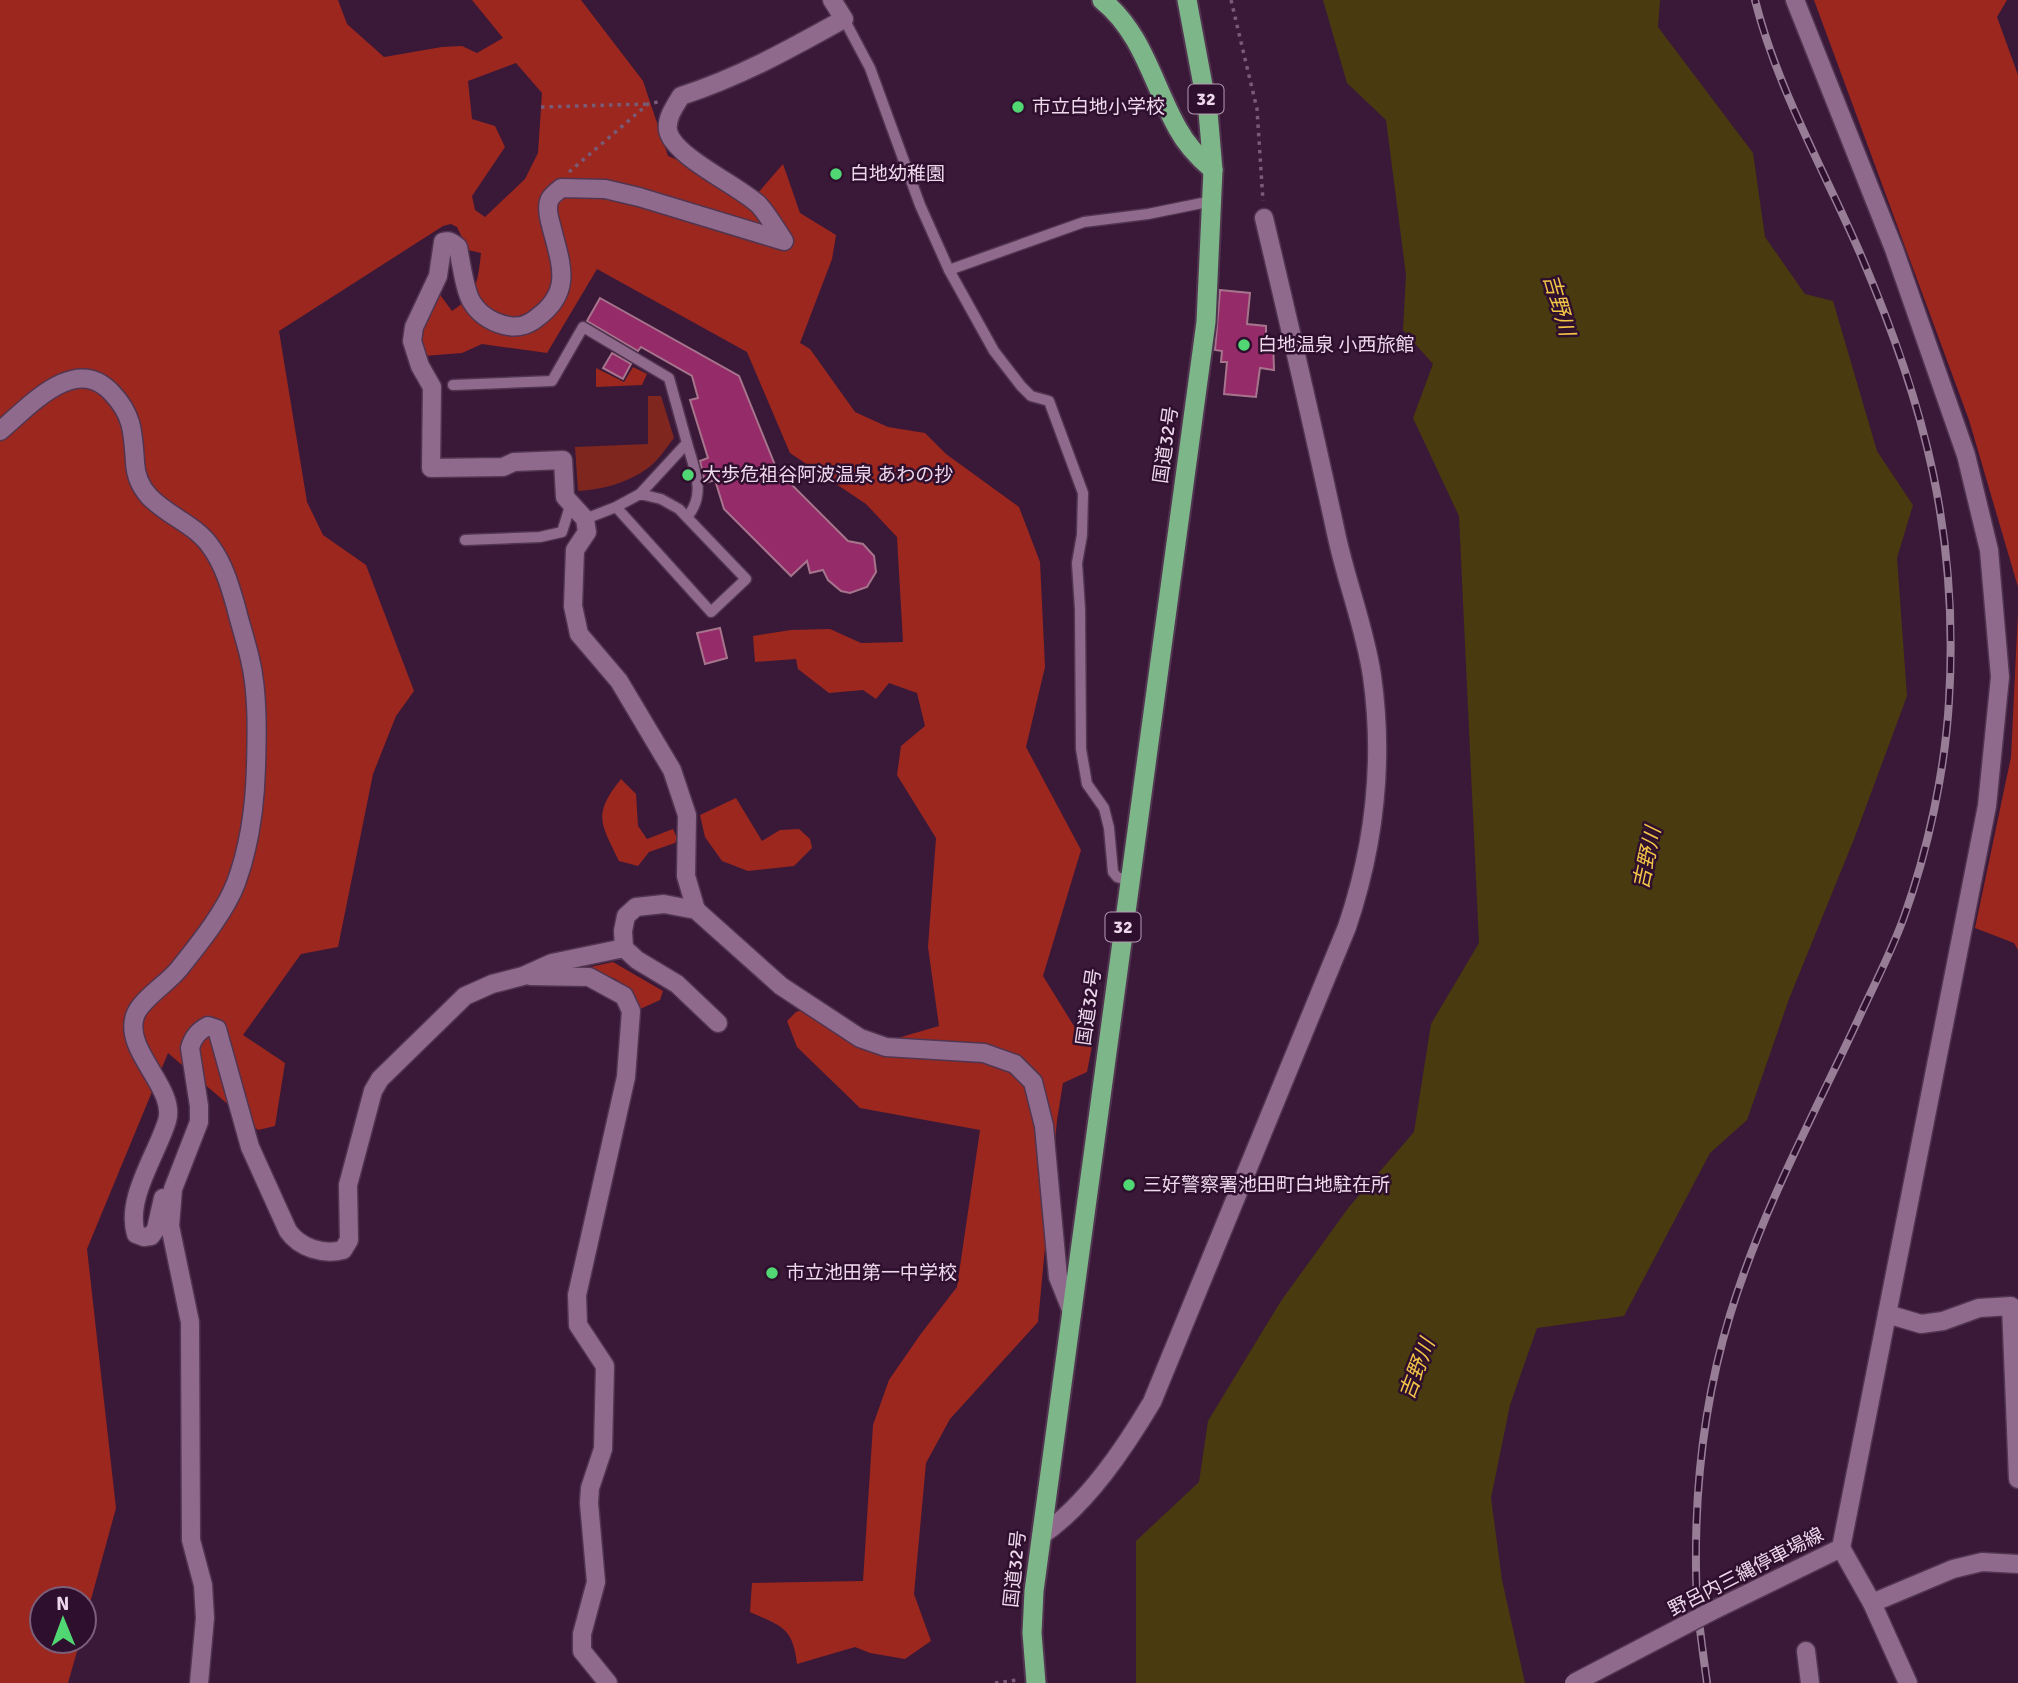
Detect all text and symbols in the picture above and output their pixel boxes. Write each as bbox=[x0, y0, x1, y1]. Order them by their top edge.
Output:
road number: 32 bbox=[1188, 84, 1224, 114]
place label: 市立白地小学校 bbox=[1032, 95, 1165, 119]
marker: 市立白地小学校 bbox=[1010, 99, 1026, 115]
place label: 白地幼稚園 bbox=[850, 162, 945, 186]
marker: 白地幼稚園 bbox=[828, 166, 844, 182]
water label: 吉野川 bbox=[1538, 271, 1581, 341]
place label: 白地温泉 小西旅館 bbox=[1258, 333, 1414, 357]
marker: 白地温泉 小西旅館 bbox=[1236, 337, 1252, 353]
street label: 国道32号 bbox=[1149, 405, 1183, 485]
place label: 大歩危祖谷阿波温泉 あわの抄 bbox=[702, 463, 953, 487]
marker: 大歩危祖谷阿波温泉 あわの抄 bbox=[680, 467, 696, 483]
water label: 吉野川 bbox=[1628, 823, 1667, 892]
road number: 32 bbox=[1106, 912, 1140, 942]
street label: 国道32号 bbox=[1072, 967, 1106, 1047]
place label: 三好警察署池田町白地駐在所 bbox=[1143, 1173, 1390, 1197]
marker: 三好警察署池田町白地駐在所 bbox=[1121, 1177, 1137, 1193]
place label: 市立池田第一中学校 bbox=[786, 1261, 957, 1285]
marker: 市立池田第一中学校 bbox=[764, 1265, 780, 1281]
water label: 吉野川 bbox=[1394, 1333, 1441, 1403]
street label: 野呂内三縄停車場線 bbox=[1664, 1522, 1828, 1622]
street label: 国道32号 bbox=[999, 1529, 1031, 1609]
north arrow bbox=[28, 1585, 98, 1655]
text: N bbox=[56, 1592, 70, 1616]

